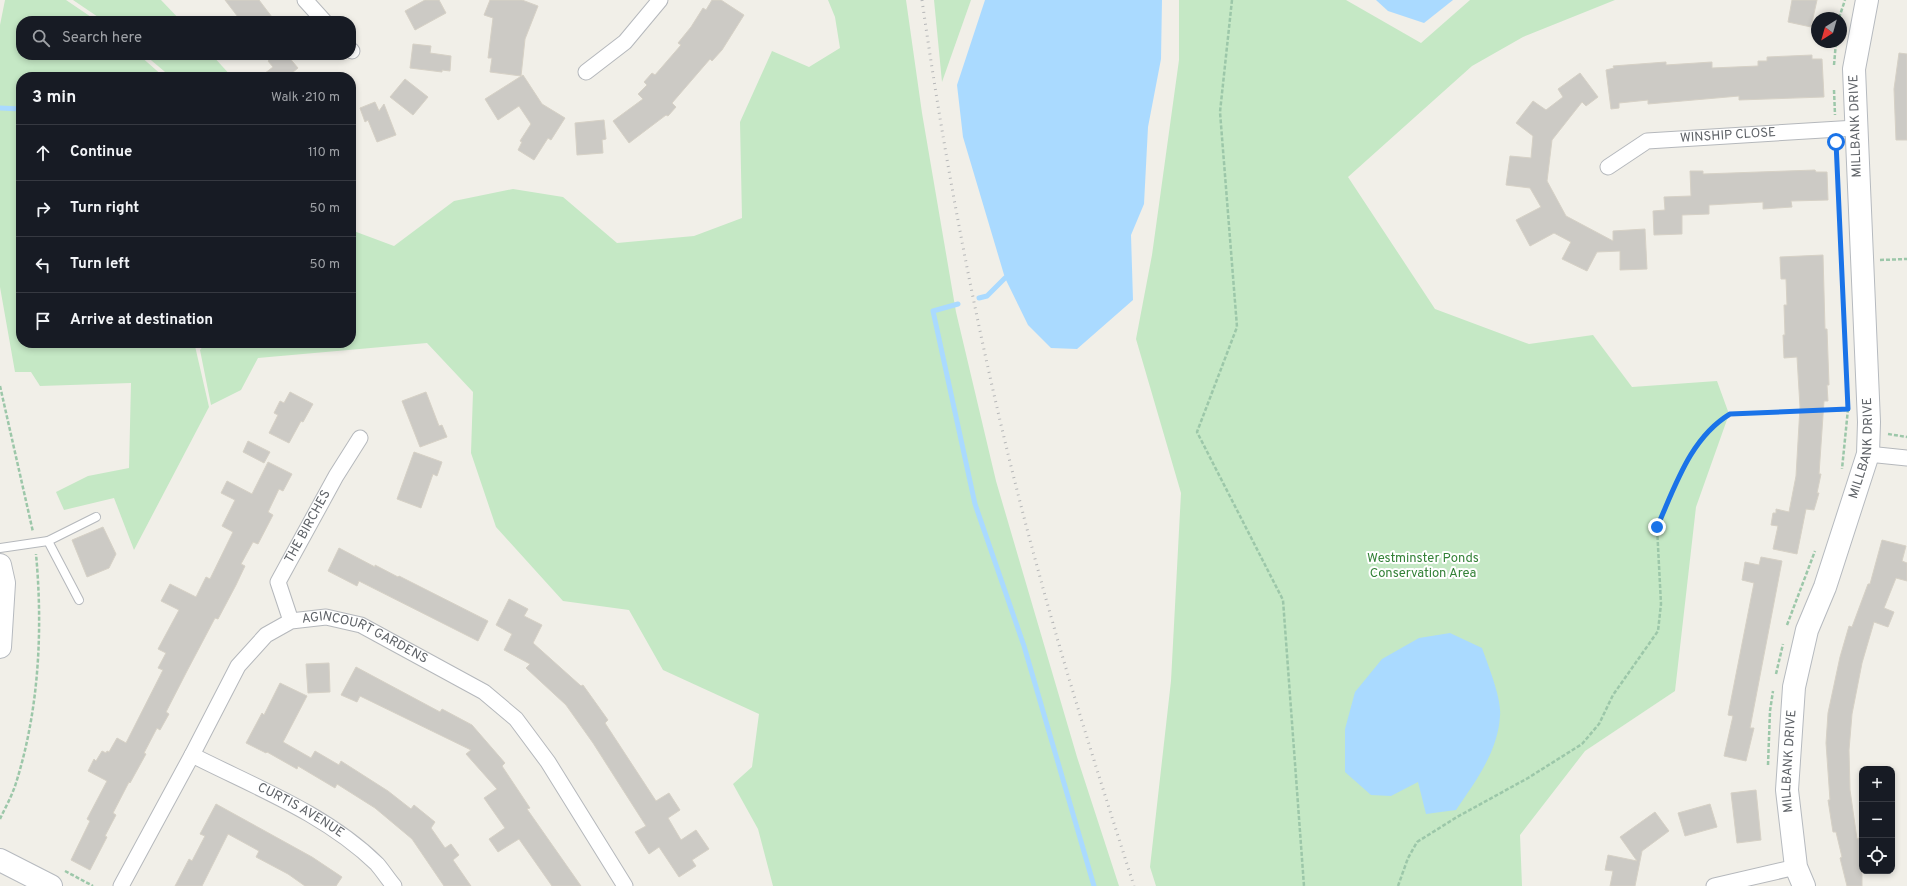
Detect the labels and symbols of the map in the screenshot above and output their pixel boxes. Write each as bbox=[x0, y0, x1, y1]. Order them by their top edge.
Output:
north arrow bbox=[1811, 12, 1847, 48]
street label: MILLBANK DRIVE bbox=[1846, 74, 1866, 178]
street label: WINSHIP CLOSE bbox=[1680, 125, 1776, 147]
route start bbox=[1827, 133, 1845, 151]
street label: MILLBANK DRIVE bbox=[1846, 397, 1877, 501]
street label: THE BIRCHES bbox=[282, 487, 335, 566]
route end bbox=[1648, 518, 1666, 536]
park label: Westminster Ponds Conservation Area bbox=[1367, 551, 1479, 582]
street label: AGINCOURT GARDENS bbox=[301, 608, 430, 668]
street label: MILLBANK DRIVE bbox=[1779, 709, 1800, 814]
street label: CURTIS AVENUE bbox=[255, 780, 347, 842]

